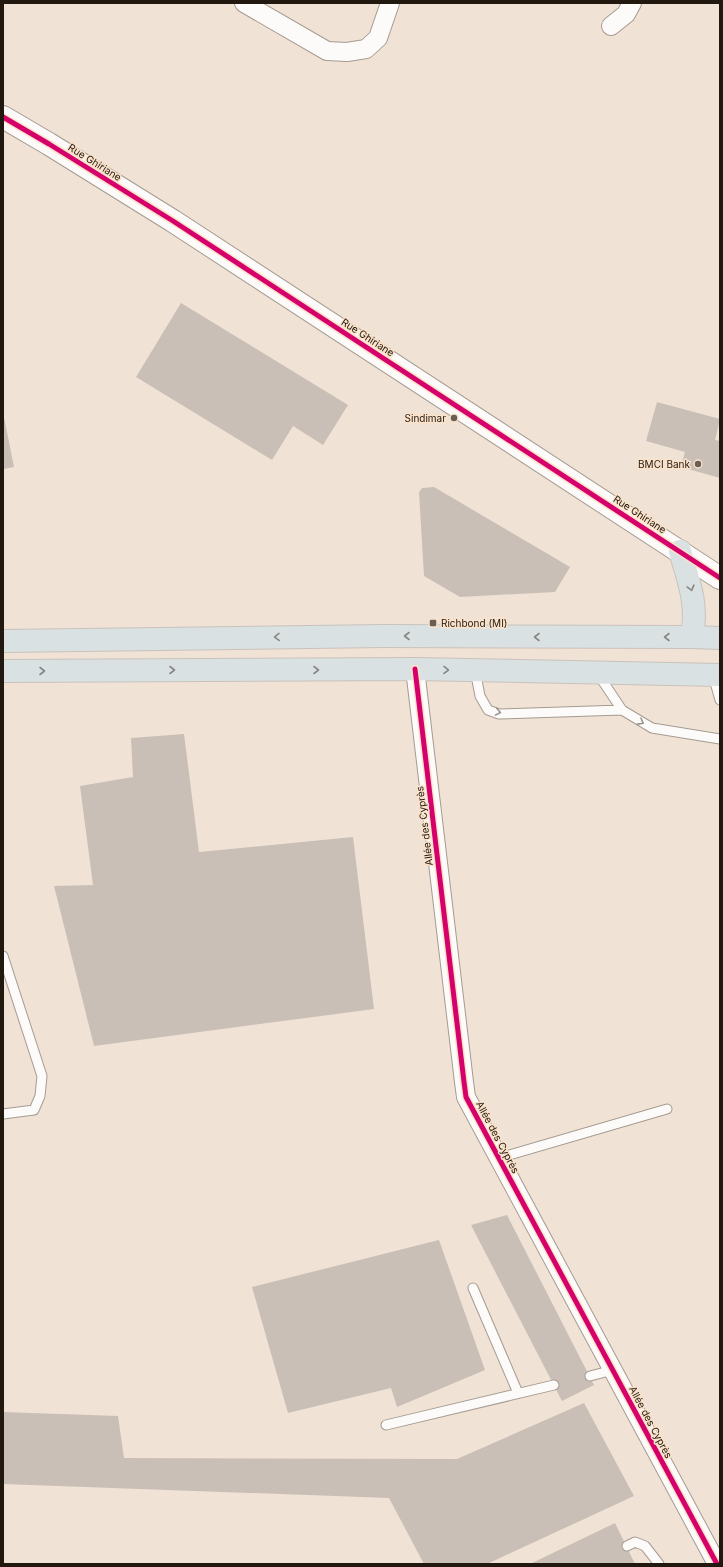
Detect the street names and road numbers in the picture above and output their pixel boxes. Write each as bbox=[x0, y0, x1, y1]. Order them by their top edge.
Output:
street label: Rue Ghiriane bbox=[66, 141, 124, 183]
street label: Rue Ghiriane bbox=[339, 315, 397, 359]
street label: Rue Ghiriane bbox=[611, 492, 669, 536]
street label: Allée des Cyprès bbox=[413, 786, 435, 866]
street label: Allée des Cyprès bbox=[474, 1099, 522, 1175]
street label: Allée des Cyprès bbox=[627, 1384, 675, 1460]

